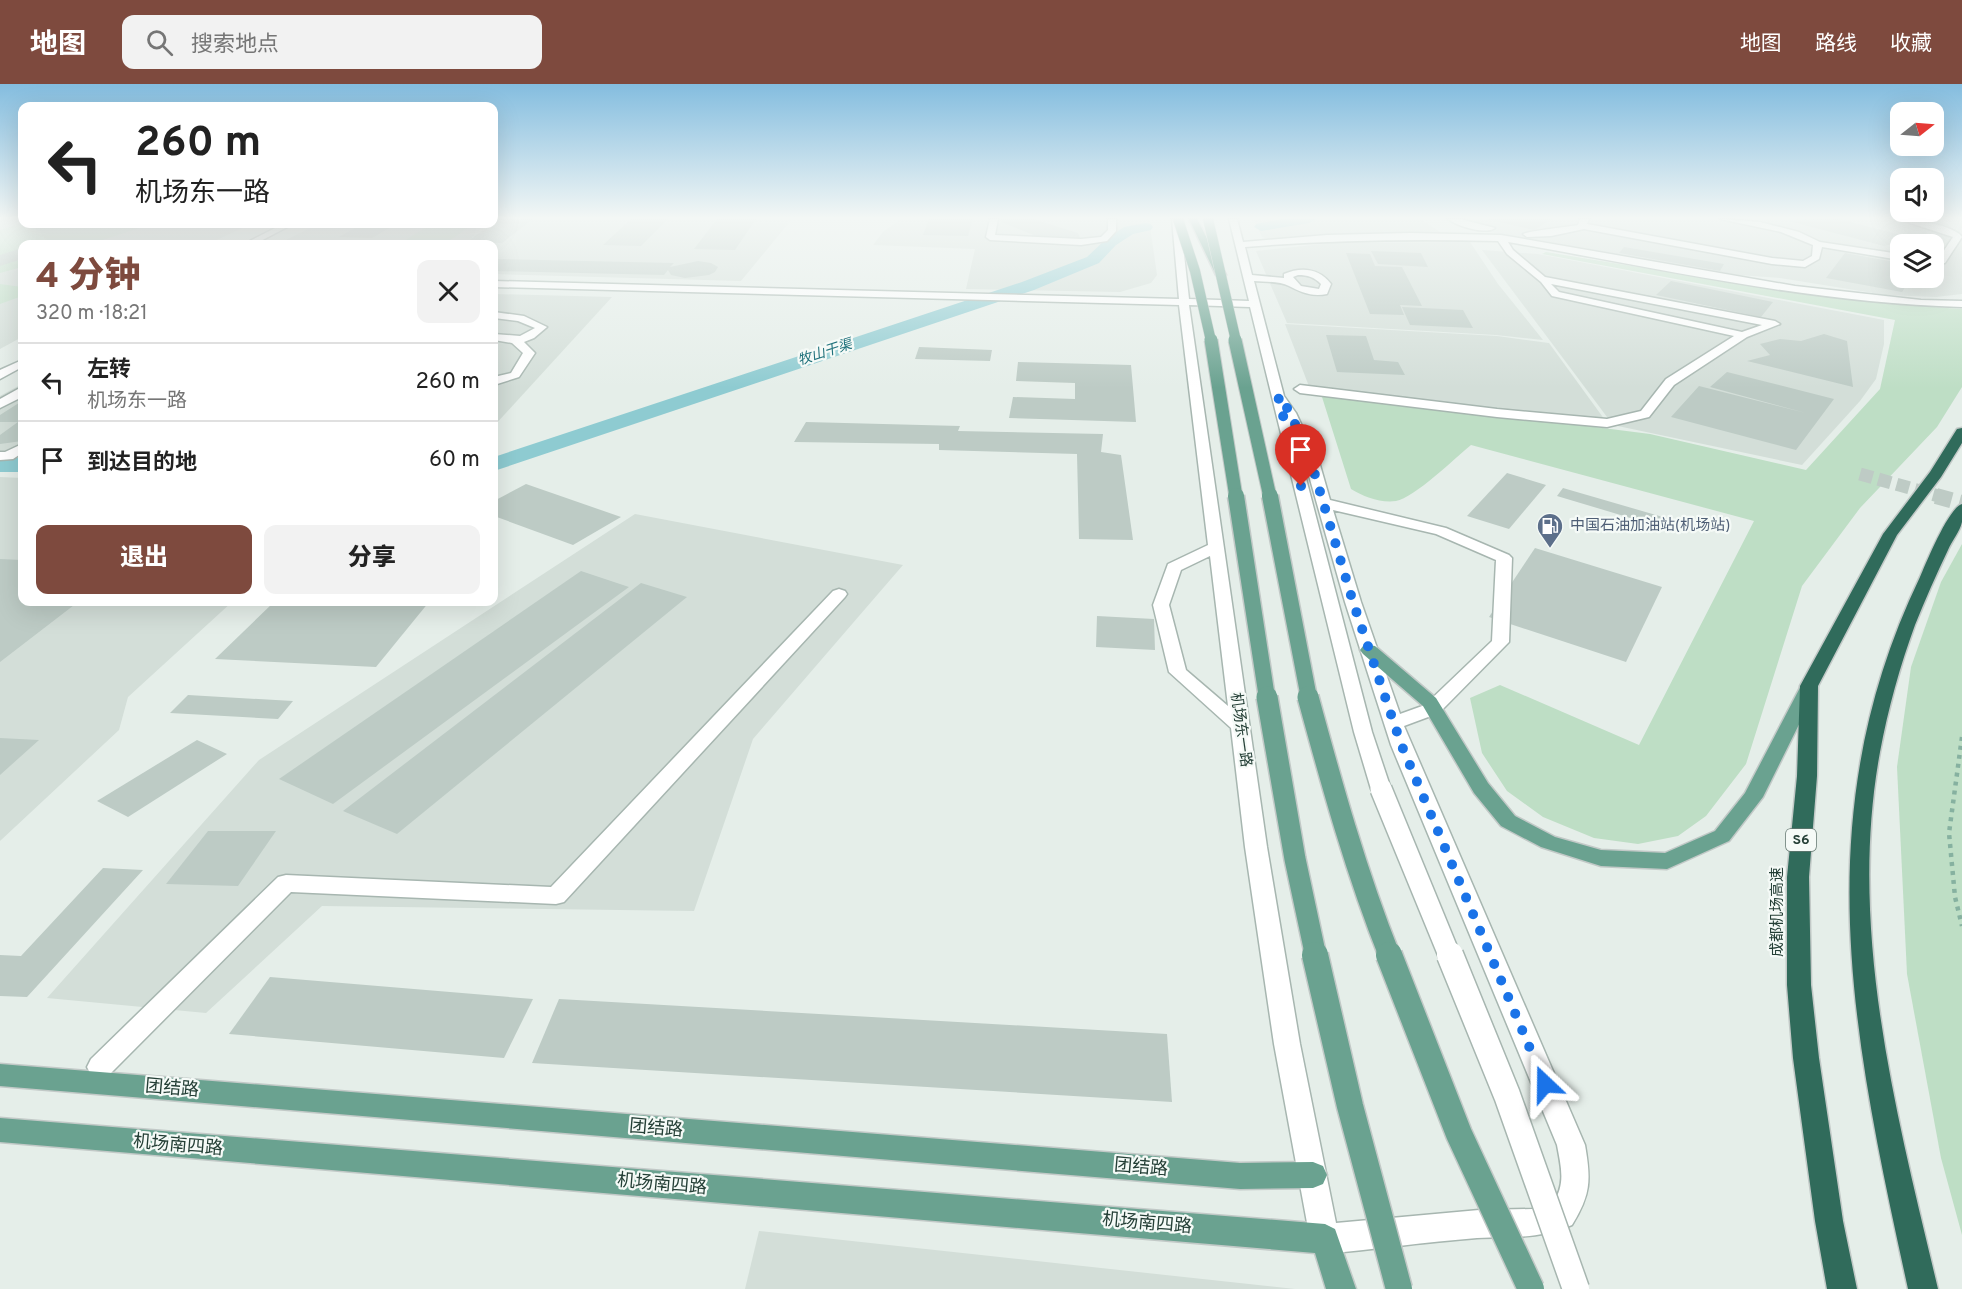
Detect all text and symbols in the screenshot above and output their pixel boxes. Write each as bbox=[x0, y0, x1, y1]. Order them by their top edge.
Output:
search box bbox=[122, 15, 542, 69]
icon: search bbox=[143, 26, 176, 59]
text: 地图 bbox=[30, 28, 86, 64]
text: 地图 bbox=[1740, 31, 1782, 58]
text: 路线 bbox=[1815, 31, 1857, 58]
text: 收藏 bbox=[1890, 31, 1932, 58]
text: 搜索地点 bbox=[191, 32, 279, 59]
north arrow bbox=[1890, 102, 1944, 156]
map controls bbox=[1890, 102, 1944, 288]
text: 260 m bbox=[135, 118, 261, 171]
icon: left bbox=[36, 126, 114, 204]
button: sound bbox=[1890, 168, 1944, 222]
text: 机场东一路 bbox=[135, 177, 270, 211]
button: layers bbox=[1890, 234, 1944, 288]
text: 4 分钟 bbox=[36, 255, 141, 301]
button: close bbox=[417, 260, 480, 323]
text: 320 m · 18:21 bbox=[36, 301, 148, 327]
water label: 牧山干渠 bbox=[796, 336, 856, 370]
text: 左转 bbox=[87, 357, 131, 384]
icon: left bbox=[36, 366, 69, 399]
text: 260 m bbox=[415, 369, 480, 396]
text: 机场东一路 bbox=[87, 389, 187, 415]
pin bbox=[1275, 424, 1326, 486]
icon: arrive bbox=[1284, 433, 1317, 466]
icon: arrive bbox=[36, 444, 69, 477]
text: 60 m bbox=[429, 447, 480, 474]
text: 到达目的地 bbox=[87, 450, 197, 477]
fuel station icon: 中国石油加油站(机场站) bbox=[1535, 511, 1565, 549]
place label: 中国石油加油站(机场站) bbox=[1570, 517, 1730, 536]
button: 退出 bbox=[36, 525, 252, 594]
button: 分享 bbox=[264, 525, 480, 594]
street label: 机场东一路 bbox=[1225, 692, 1255, 768]
road number: S6 bbox=[1786, 829, 1816, 851]
street label: 成都机场高速 bbox=[1769, 867, 1788, 957]
position arrow bbox=[1513, 1052, 1577, 1116]
street label: 团结路 bbox=[144, 1075, 200, 1103]
street label: 团结路 bbox=[628, 1115, 684, 1143]
street label: 机场南四路 bbox=[132, 1131, 224, 1161]
street label: 团结路 bbox=[1113, 1154, 1169, 1182]
street label: 机场南四路 bbox=[616, 1170, 708, 1200]
street label: 机场南四路 bbox=[1101, 1209, 1193, 1239]

